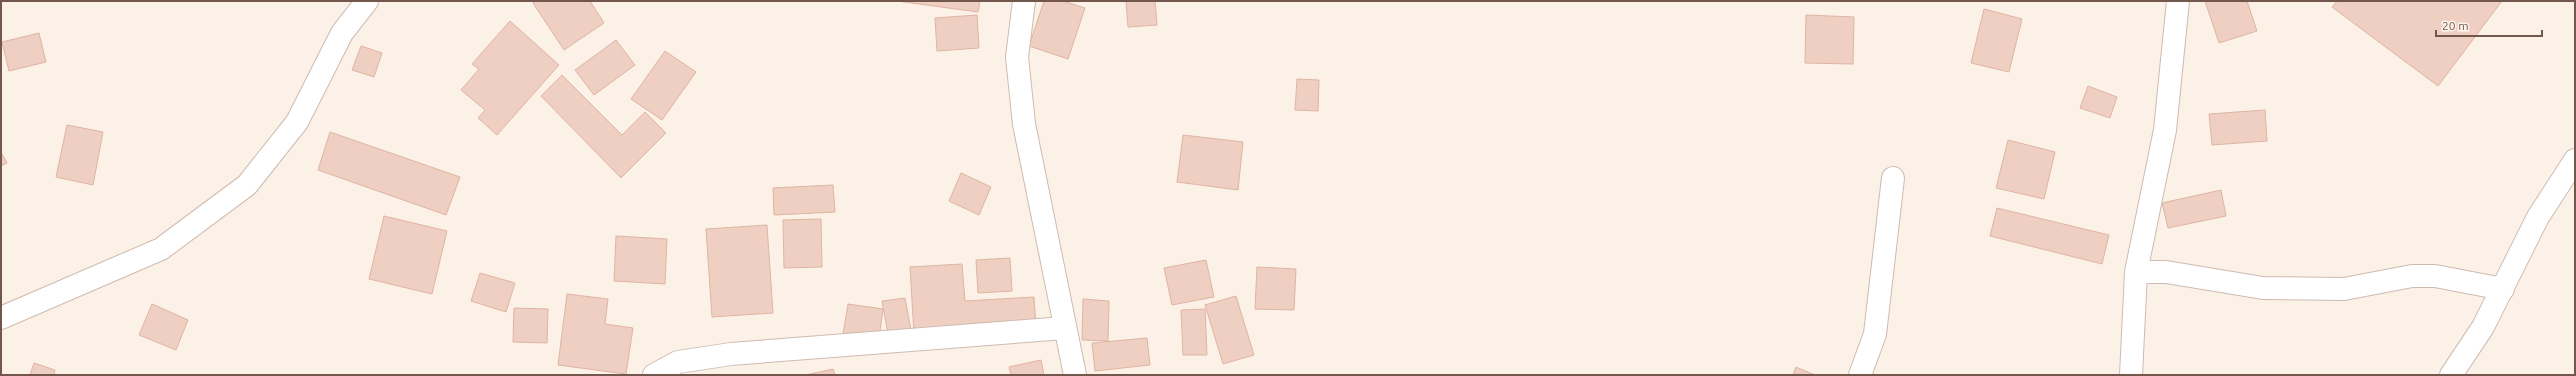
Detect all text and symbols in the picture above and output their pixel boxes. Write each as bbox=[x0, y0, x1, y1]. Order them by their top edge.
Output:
scale bar bbox=[2436, 12, 2542, 38]
text: 20 m bbox=[2442, 19, 2469, 32]

